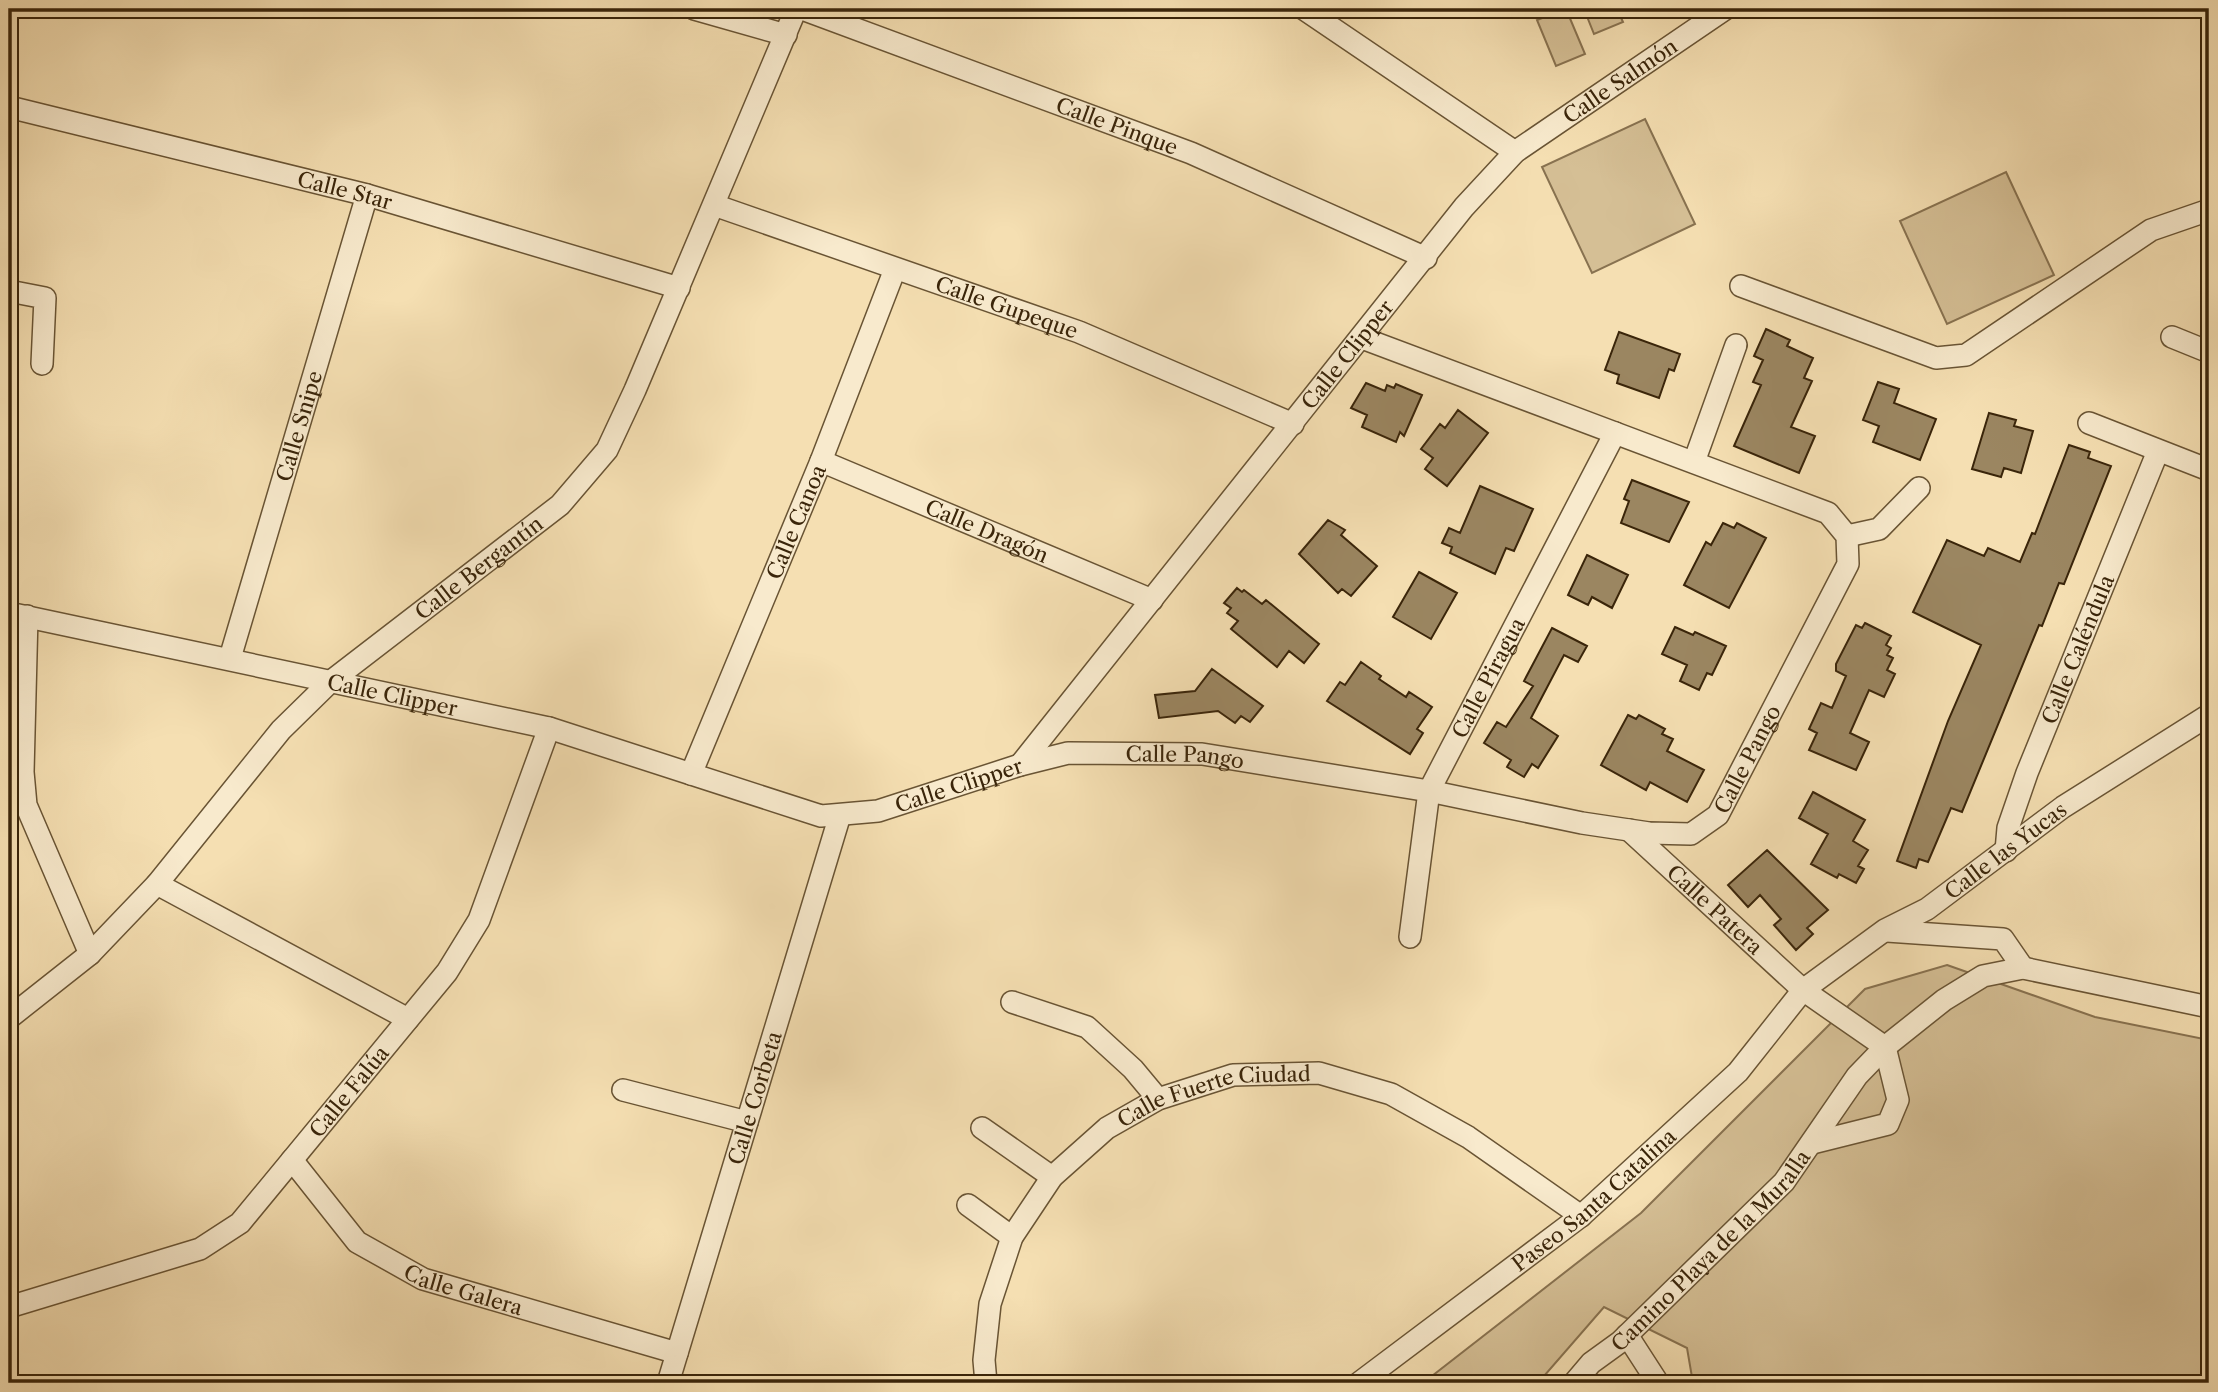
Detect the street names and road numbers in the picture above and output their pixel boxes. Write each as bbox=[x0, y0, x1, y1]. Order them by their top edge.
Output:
street label: Calle Salmón bbox=[1558, 33, 1682, 128]
street label: Calle Pinque bbox=[1053, 92, 1181, 160]
street label: Calle Star bbox=[295, 166, 396, 214]
street label: Calle Gupeque bbox=[932, 271, 1081, 343]
street label: Calle Clipper bbox=[1296, 294, 1398, 414]
street label: Calle Snipe bbox=[271, 368, 327, 484]
street label: Calle Canoa bbox=[761, 460, 831, 583]
street label: Calle Dragón bbox=[922, 494, 1052, 568]
street label: Calle Bergantín bbox=[410, 511, 548, 625]
street label: Calle Caléndula bbox=[2036, 570, 2119, 727]
street label: Calle Piragua bbox=[1446, 612, 1530, 742]
street label: Calle Clipper bbox=[325, 669, 460, 721]
street label: Calle Pango bbox=[1709, 701, 1785, 818]
street label: Calle Pango bbox=[1126, 741, 1246, 773]
street label: Calle Clipper bbox=[892, 753, 1026, 817]
street label: Calle las Yucas bbox=[1939, 796, 2071, 904]
street label: Calle Patera bbox=[1662, 859, 1769, 960]
street label: Calle Corbeta bbox=[722, 1027, 787, 1167]
street label: Calle Falúa bbox=[304, 1040, 394, 1142]
street label: Calle Fuerte Ciudad bbox=[1113, 1061, 1311, 1132]
street label: Paseo Santa Catalina bbox=[1507, 1122, 1681, 1276]
street label: Camino Playa de la Muralla bbox=[1606, 1144, 1815, 1356]
street label: Calle Galera bbox=[400, 1258, 526, 1320]

